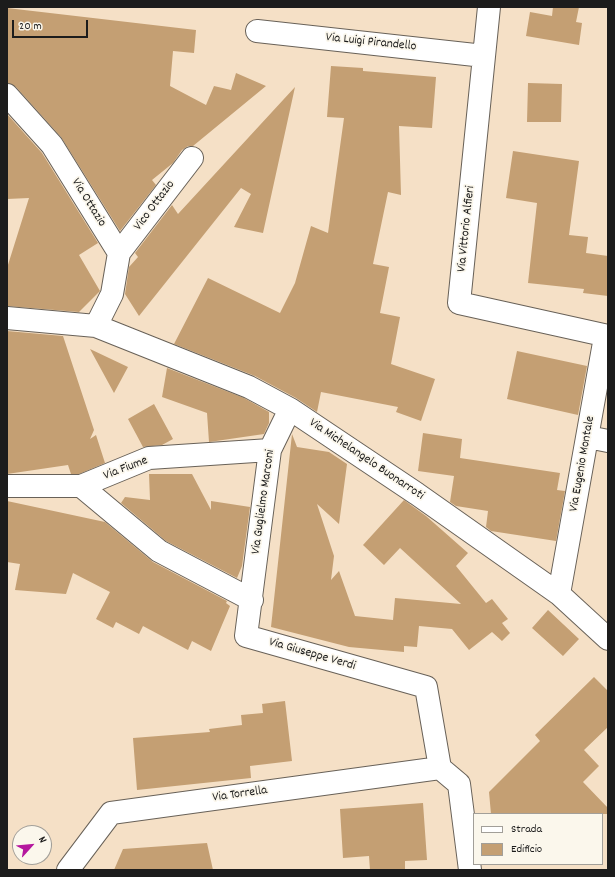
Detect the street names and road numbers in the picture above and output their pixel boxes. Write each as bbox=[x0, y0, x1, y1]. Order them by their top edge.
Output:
street label: Via Luigi Pirandello bbox=[325, 30, 417, 56]
street label: Via Ottazio bbox=[67, 176, 109, 230]
street label: Vico Ottazio bbox=[131, 178, 179, 234]
street label: Via Vittorio Alfieri bbox=[455, 185, 479, 273]
street label: Via Eugenio Montale bbox=[567, 415, 599, 513]
street label: Via Michelangelo Buonarroti bbox=[306, 416, 426, 504]
street label: Via Guglielmo Marconi bbox=[249, 449, 279, 555]
street label: Via Fiume bbox=[102, 453, 150, 485]
street label: Via Giuseppe Verdi bbox=[267, 635, 357, 675]
street label: Via Torrella bbox=[212, 783, 268, 807]

